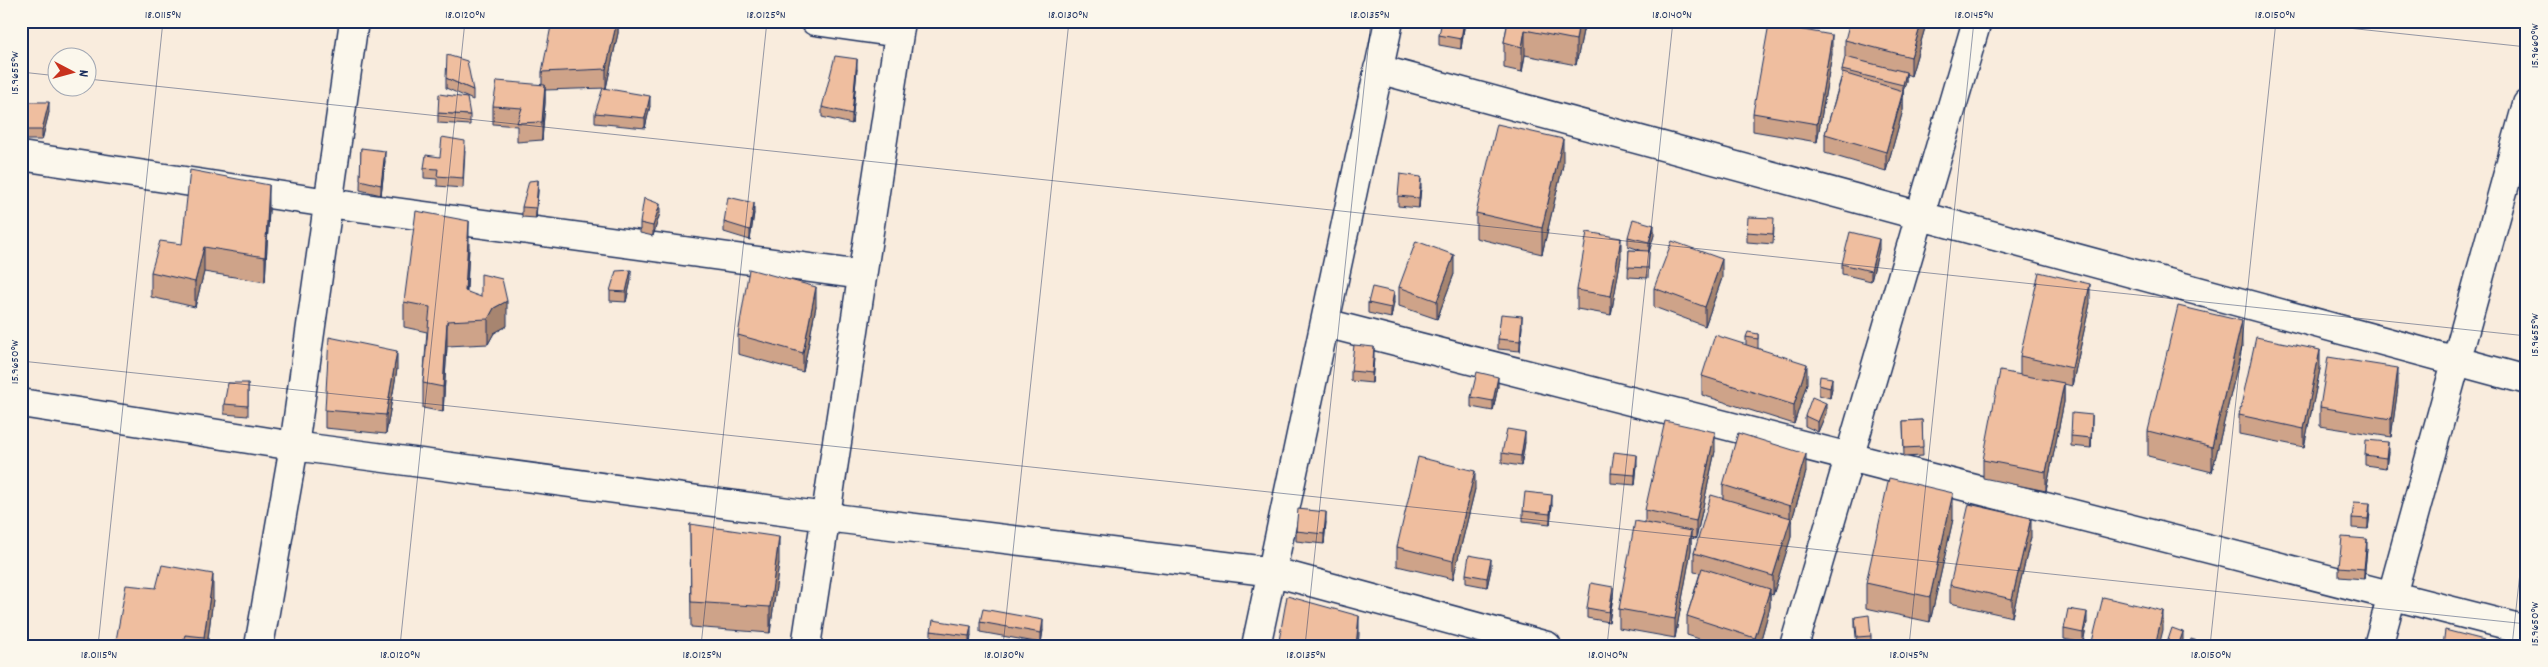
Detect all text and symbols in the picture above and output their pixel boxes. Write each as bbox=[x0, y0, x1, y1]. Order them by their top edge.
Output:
text: 18.0115°N bbox=[145, 7, 181, 24]
text: 18.0120°N bbox=[445, 7, 485, 24]
text: 18.0125°N bbox=[746, 7, 786, 24]
text: 18.0130°N bbox=[1048, 7, 1088, 24]
text: 18.0135°N bbox=[1350, 7, 1390, 24]
text: 18.0140°N bbox=[1652, 7, 1692, 24]
text: 18.0145°N bbox=[1955, 7, 1994, 24]
text: 18.0150°N bbox=[2255, 7, 2295, 24]
text: 15.9660°W bbox=[2527, 24, 2544, 68]
north arrow bbox=[48, 48, 98, 98]
text: 15.9655°W bbox=[7, 51, 24, 95]
text: N bbox=[73, 69, 93, 78]
text: 15.9655°W bbox=[2527, 313, 2544, 357]
text: 15.9650°W bbox=[7, 340, 24, 384]
text: 15.9650°W bbox=[2527, 602, 2544, 646]
text: 18.0115°N bbox=[81, 647, 117, 664]
text: 18.0120°N bbox=[380, 647, 420, 664]
text: 18.0125°N bbox=[682, 647, 722, 664]
text: 18.0130°N bbox=[984, 647, 1024, 664]
text: 18.0135°N bbox=[1286, 647, 1326, 664]
text: 18.0140°N bbox=[1588, 647, 1628, 664]
text: 18.0145°N bbox=[1890, 647, 1929, 664]
text: 18.0150°N bbox=[2191, 647, 2231, 664]

